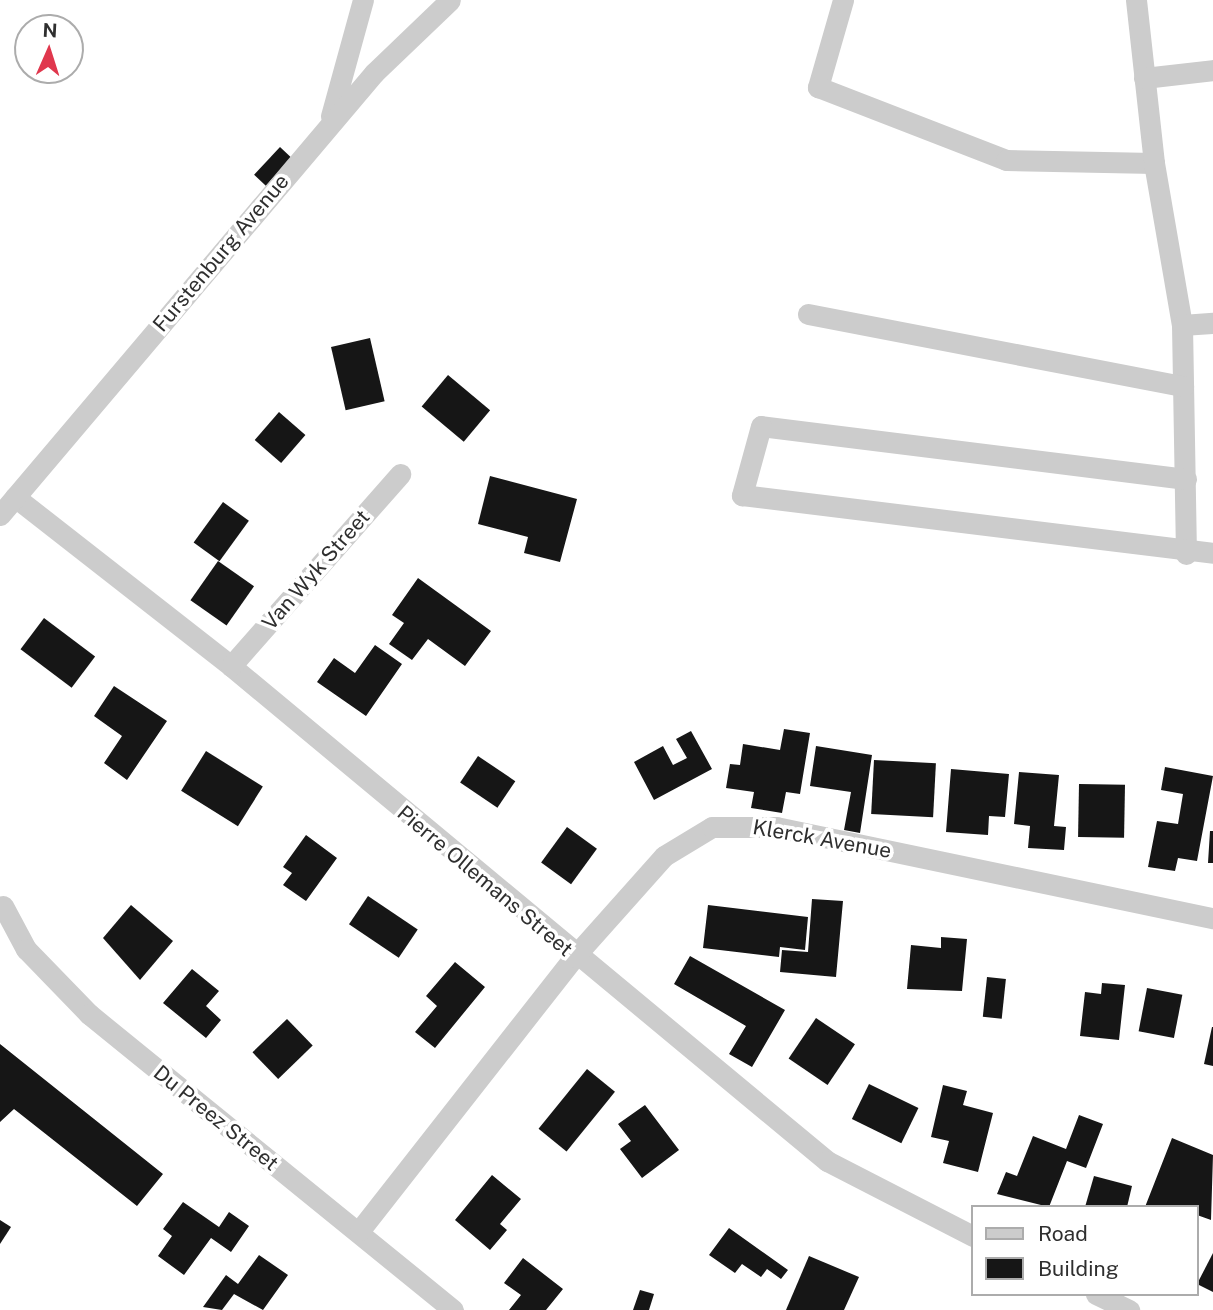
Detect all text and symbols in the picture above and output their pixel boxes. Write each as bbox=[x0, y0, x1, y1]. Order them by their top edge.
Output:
north arrow bbox=[14, 14, 84, 84]
text: N bbox=[42, 19, 58, 41]
street label: Furstenburg Avenue bbox=[148, 169, 294, 337]
street label: Van Wyk Street bbox=[257, 505, 375, 635]
street label: Pierre Ollemans Street bbox=[392, 800, 578, 962]
street label: Klerck Avenue bbox=[751, 814, 893, 864]
street label: Du Preez Street bbox=[148, 1060, 284, 1176]
legend bbox=[972, 1205, 1199, 1296]
text: Road bbox=[1038, 1221, 1088, 1246]
text: Building bbox=[1038, 1256, 1119, 1281]

